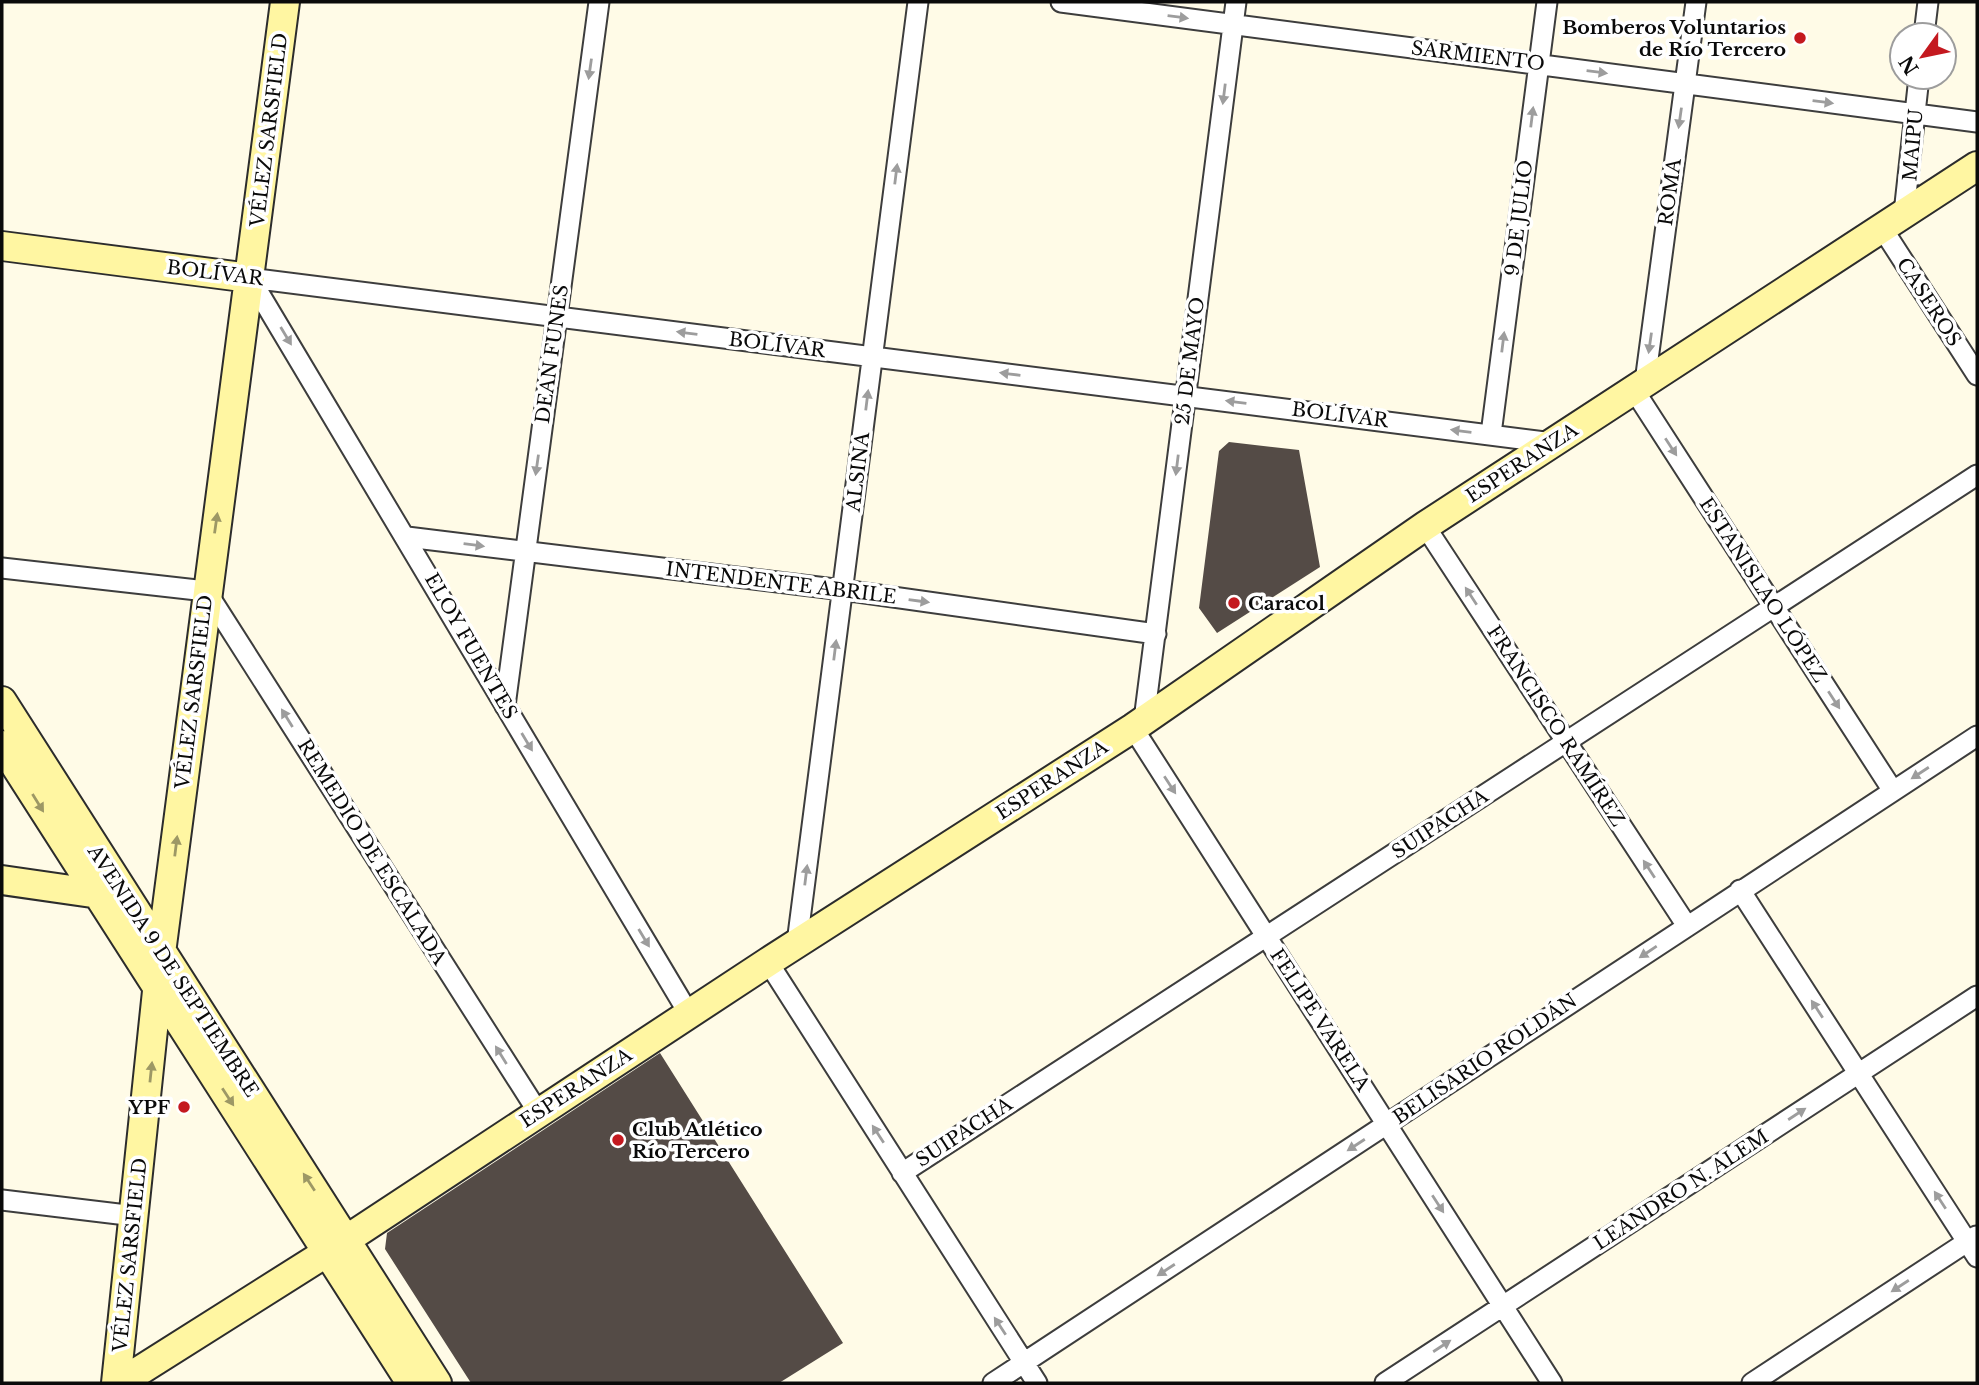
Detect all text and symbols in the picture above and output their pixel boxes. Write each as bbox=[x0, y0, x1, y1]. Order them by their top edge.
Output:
one-way arrow bbox=[1167, 12, 1189, 23]
place label: Bomberos Voluntarios de Río Tercero bbox=[1562, 16, 1786, 61]
north arrow bbox=[1888, 21, 1958, 91]
marker: Bomberos Voluntarios de Río Tercero bbox=[1792, 30, 1808, 46]
street label: VÉLEZ SARSFIELD bbox=[246, 32, 292, 229]
street label: SARMIENTO bbox=[1410, 36, 1546, 76]
text: N bbox=[1895, 51, 1924, 79]
one-way arrow bbox=[585, 59, 596, 81]
one-way arrow bbox=[1587, 67, 1609, 78]
one-way arrow bbox=[1219, 83, 1230, 105]
one-way arrow bbox=[1812, 96, 1834, 107]
one-way arrow bbox=[1526, 106, 1537, 128]
one-way arrow bbox=[1675, 107, 1686, 129]
street label: MAIPU bbox=[1898, 108, 1928, 182]
street label: ROMA bbox=[1654, 157, 1686, 227]
street label: 9 DE JULIO bbox=[1500, 159, 1538, 277]
one-way arrow bbox=[891, 163, 902, 185]
street label: CASEROS bbox=[1892, 253, 1966, 351]
street label: BOLÍVAR bbox=[165, 256, 266, 290]
street label: DEAN FUNES bbox=[531, 283, 573, 425]
street label: 25 DE MAYO bbox=[1171, 296, 1209, 426]
one-way arrow bbox=[279, 327, 292, 346]
one-way arrow bbox=[676, 328, 698, 339]
street label: BOLÍVAR bbox=[727, 328, 828, 362]
one-way arrow bbox=[1497, 331, 1508, 353]
one-way arrow bbox=[1645, 333, 1656, 355]
one-way arrow bbox=[999, 368, 1021, 379]
one-way arrow bbox=[862, 389, 873, 411]
one-way arrow bbox=[1224, 397, 1246, 408]
street label: BOLÍVAR bbox=[1290, 398, 1391, 432]
street label: ESPERANZA bbox=[1462, 418, 1583, 508]
one-way arrow bbox=[1450, 425, 1472, 436]
street label: ALSINA bbox=[842, 430, 874, 514]
one-way arrow bbox=[1665, 437, 1678, 457]
one-way arrow bbox=[532, 454, 543, 476]
one-way arrow bbox=[1172, 454, 1183, 476]
street label: ESTANISLAO LÓPEZ bbox=[1695, 493, 1831, 687]
one-way arrow bbox=[210, 512, 221, 534]
one-way arrow bbox=[464, 539, 486, 550]
street label: INTENDENTE ABRILE bbox=[664, 557, 898, 609]
street label: ELOY FUENTES bbox=[420, 569, 522, 723]
one-way arrow bbox=[1465, 586, 1478, 606]
place label: Caracol bbox=[1248, 592, 1325, 615]
street label: VÉLEZ SARSFIELD bbox=[171, 594, 217, 791]
marker: Caracol bbox=[1226, 595, 1242, 611]
one-way arrow bbox=[908, 596, 930, 607]
street label: FRANCISCO RAMÍREZ bbox=[1482, 621, 1630, 831]
one-way arrow bbox=[830, 639, 841, 661]
one-way arrow bbox=[1828, 690, 1841, 710]
one-way arrow bbox=[281, 708, 294, 728]
one-way arrow bbox=[521, 733, 534, 752]
street label: REMEDIO DE ESCALADA bbox=[293, 735, 451, 969]
street label: ESPERANZA bbox=[992, 735, 1113, 825]
one-way arrow bbox=[1911, 766, 1929, 780]
one-way arrow bbox=[1164, 776, 1177, 795]
street label: SUIPACHA bbox=[1388, 784, 1493, 864]
one-way arrow bbox=[32, 793, 45, 812]
one-way arrow bbox=[170, 835, 181, 857]
street label: AVENIDA 9 DE SEPTIEMBRE bbox=[82, 840, 263, 1101]
one-way arrow bbox=[1643, 859, 1656, 878]
one-way arrow bbox=[800, 864, 811, 886]
one-way arrow bbox=[637, 928, 650, 947]
street label: FELIPE VARELA bbox=[1265, 945, 1375, 1096]
one-way arrow bbox=[1638, 945, 1658, 958]
street label: BELISARIO ROLDÁN bbox=[1389, 989, 1581, 1129]
one-way arrow bbox=[1811, 999, 1824, 1018]
street label: ESPERANZA bbox=[516, 1043, 637, 1133]
one-way arrow bbox=[495, 1045, 508, 1064]
one-way arrow bbox=[145, 1061, 156, 1083]
one-way arrow bbox=[221, 1087, 234, 1106]
street label: SUIPACHA bbox=[912, 1092, 1017, 1172]
place label: YPF bbox=[128, 1096, 170, 1119]
marker: YPF bbox=[176, 1099, 192, 1115]
one-way arrow bbox=[1788, 1107, 1806, 1121]
place label: Club Atlético Río Tercero bbox=[632, 1118, 763, 1163]
one-way arrow bbox=[871, 1124, 884, 1144]
street label: LEANDRO N. ALEM bbox=[1589, 1125, 1773, 1255]
marker: Club Atlético Río Tercero bbox=[610, 1132, 626, 1148]
one-way arrow bbox=[1346, 1138, 1366, 1151]
street label: VÉLEZ SARSFIELD bbox=[108, 1157, 152, 1354]
one-way arrow bbox=[303, 1172, 316, 1192]
one-way arrow bbox=[1934, 1190, 1947, 1210]
one-way arrow bbox=[1431, 1194, 1444, 1214]
one-way arrow bbox=[1156, 1263, 1176, 1276]
one-way arrow bbox=[1890, 1279, 1909, 1292]
one-way arrow bbox=[994, 1316, 1007, 1335]
one-way arrow bbox=[1433, 1340, 1452, 1353]

